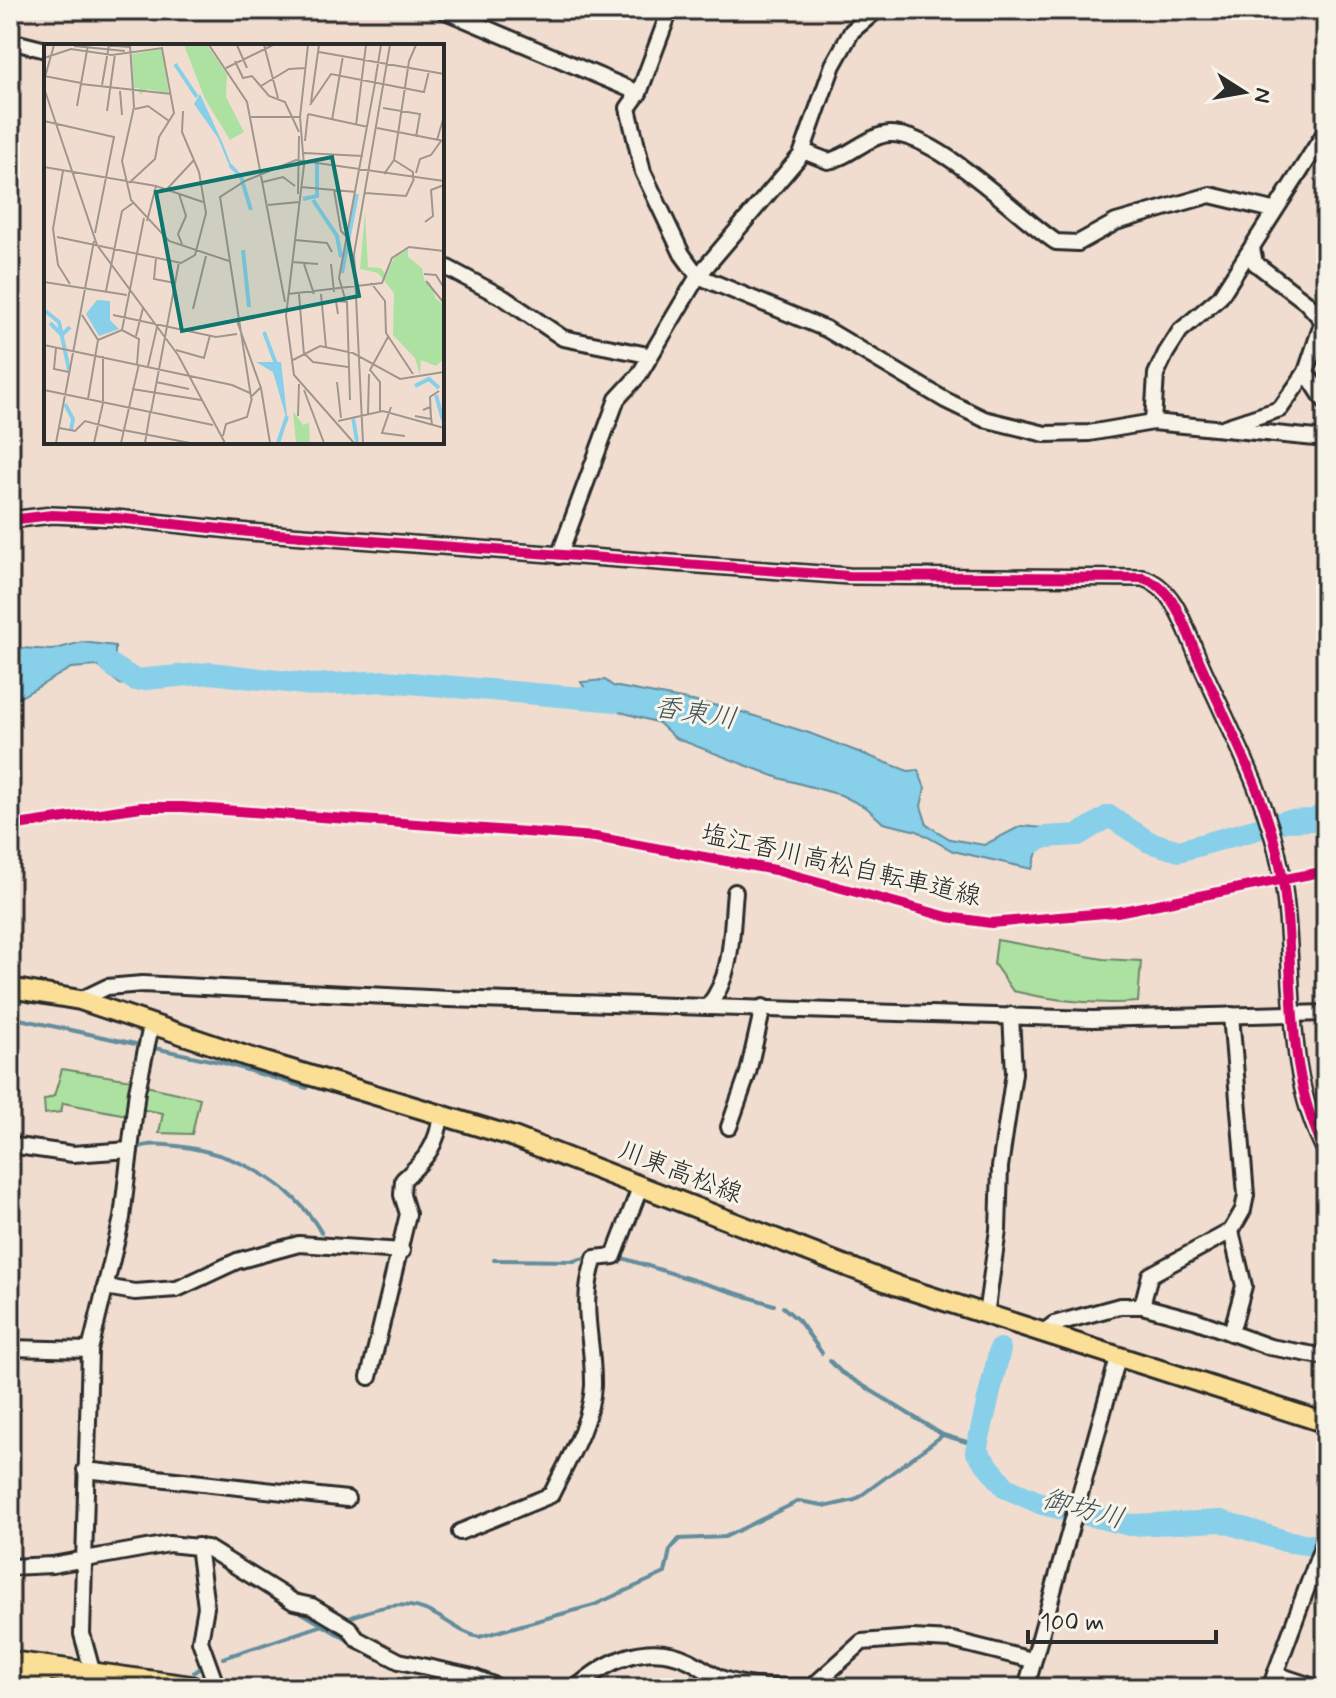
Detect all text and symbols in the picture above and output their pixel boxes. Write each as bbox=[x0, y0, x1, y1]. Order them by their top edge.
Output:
inset map bbox=[44, 44, 444, 444]
north arrow bbox=[1204, 52, 1284, 132]
text: N bbox=[1247, 86, 1277, 105]
water label: 香東川 bbox=[651, 689, 739, 739]
street label: 塩江香川高松自転車道線 bbox=[698, 817, 984, 915]
street label: 川東高松線 bbox=[613, 1134, 747, 1212]
water label: 御坊川 bbox=[1038, 1481, 1128, 1539]
scale bar bbox=[1028, 1594, 1216, 1644]
text: 100 m bbox=[1040, 1608, 1104, 1639]

